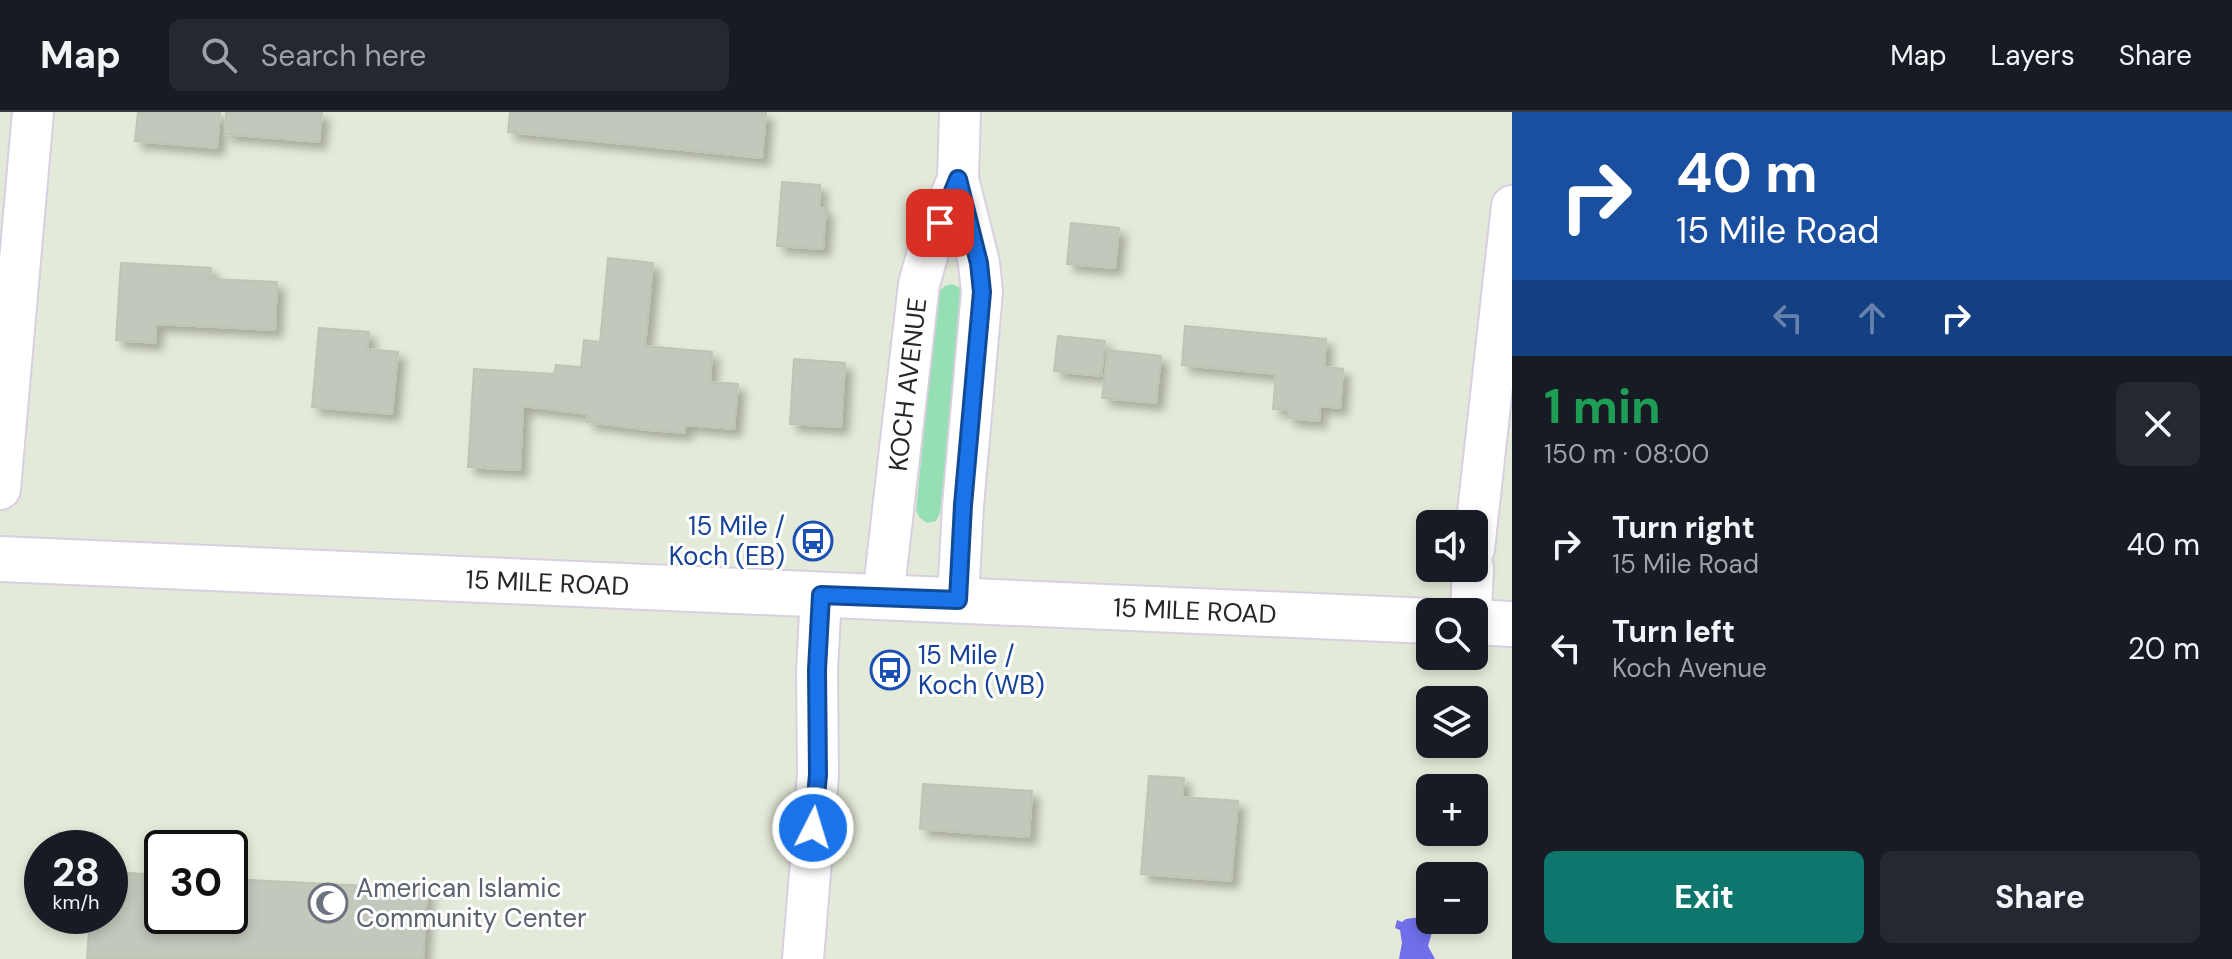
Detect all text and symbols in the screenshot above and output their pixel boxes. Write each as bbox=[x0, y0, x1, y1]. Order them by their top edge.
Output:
search box bbox=[169, 19, 729, 91]
text: Map bbox=[40, 30, 121, 80]
icon: search bbox=[197, 33, 241, 77]
text: Search here bbox=[261, 36, 426, 75]
text: Map bbox=[1890, 37, 1947, 74]
text: Layers bbox=[1991, 37, 2075, 74]
text: Share bbox=[2119, 37, 2192, 74]
text: 40 m bbox=[1676, 136, 1818, 209]
icon: right bbox=[1544, 144, 1648, 248]
pin bbox=[906, 189, 974, 257]
icon: arrive bbox=[918, 201, 962, 245]
text: 15 Mile Road bbox=[1676, 207, 1880, 254]
street label: KOCH AVENUE bbox=[881, 296, 934, 473]
icon: left bbox=[1766, 296, 1810, 340]
icon: ahead bbox=[1850, 296, 1894, 340]
icon: right bbox=[1934, 296, 1978, 340]
text: 1 min bbox=[1544, 375, 1661, 438]
button: close bbox=[2116, 382, 2200, 466]
text: 150 m · 08:00 bbox=[1544, 437, 1709, 471]
text: Turn right bbox=[1612, 508, 1755, 547]
place label: 15 Mile / Koch (EB) bbox=[669, 509, 785, 573]
map controls bbox=[1416, 510, 1488, 934]
button: sound bbox=[1416, 510, 1488, 582]
bus stop icon: 15 Mile / Koch (EB) bbox=[792, 520, 834, 562]
icon: right bbox=[1544, 522, 1588, 566]
text: 40 m bbox=[2127, 525, 2200, 564]
text: 15 Mile Road bbox=[1612, 547, 1759, 581]
street label: 15 MILE ROAD bbox=[465, 562, 630, 603]
street label: 15 MILE ROAD bbox=[1112, 590, 1277, 631]
button: search bbox=[1416, 598, 1488, 670]
text: Turn left bbox=[1612, 612, 1735, 651]
icon: left bbox=[1544, 626, 1588, 670]
text: 20 m bbox=[2128, 629, 2200, 668]
place label: 15 Mile / Koch (WB) bbox=[918, 638, 1045, 702]
bus stop icon: 15 Mile / Koch (WB) bbox=[869, 649, 911, 691]
text: Koch Avenue bbox=[1612, 651, 1767, 685]
button: layers bbox=[1416, 686, 1488, 758]
button: + bbox=[1416, 774, 1488, 846]
position arrow bbox=[771, 786, 855, 870]
speed limit sign: 30 bbox=[144, 830, 248, 934]
text: 28 bbox=[52, 846, 100, 898]
button: Exit bbox=[1544, 851, 1864, 943]
button: Share bbox=[1880, 851, 2200, 943]
button: − bbox=[1416, 862, 1488, 934]
place label: American Islamic Community Center bbox=[356, 871, 587, 935]
mosque icon: American Islamic Community Center bbox=[307, 882, 349, 924]
text: km/h bbox=[52, 889, 100, 915]

